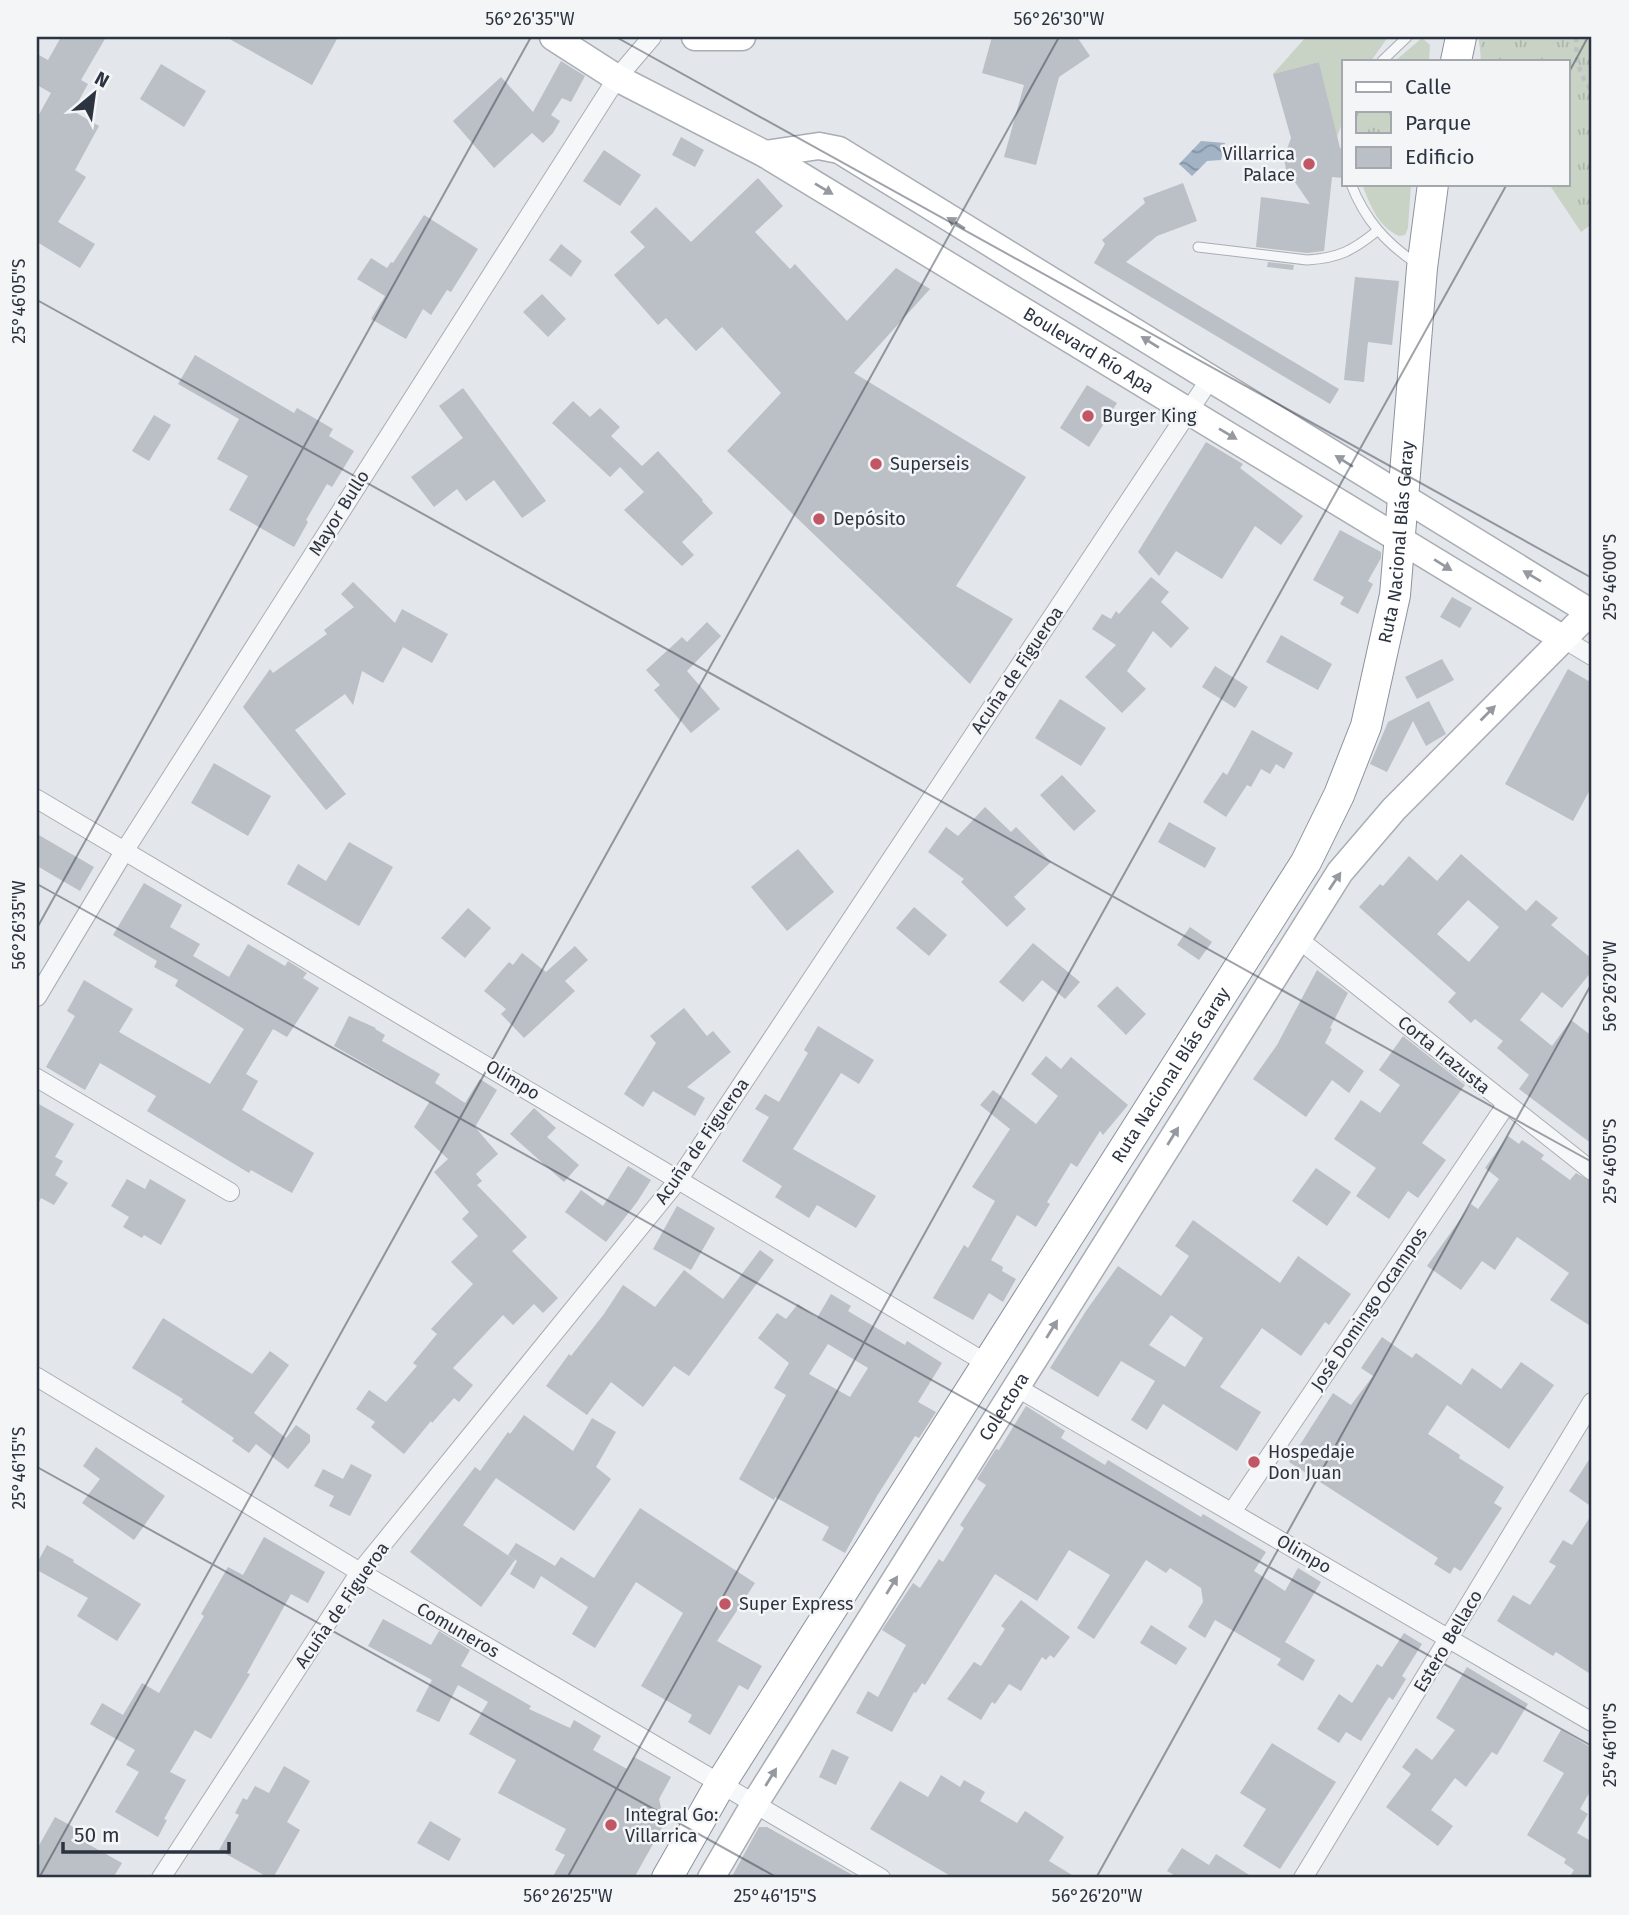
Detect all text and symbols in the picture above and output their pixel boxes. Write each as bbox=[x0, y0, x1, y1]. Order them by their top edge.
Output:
text: 56°26'35"W bbox=[485, 8, 575, 30]
text: 56°26'30"W bbox=[1014, 8, 1105, 30]
north arrow bbox=[60, 60, 130, 130]
legend bbox=[1342, 60, 1570, 186]
text: N bbox=[91, 66, 113, 93]
text: Calle bbox=[1405, 74, 1451, 100]
text: Parque bbox=[1405, 110, 1471, 136]
place label: Villarrica Palace bbox=[1222, 143, 1295, 186]
text: Edificio bbox=[1405, 144, 1475, 170]
marker: Villarrica Palace bbox=[1301, 156, 1317, 172]
one-way arrow bbox=[814, 183, 833, 196]
one-way arrow bbox=[947, 216, 966, 229]
text: 25°46'05"S bbox=[8, 258, 30, 344]
street label: Boulevard Río Apa bbox=[1019, 302, 1158, 399]
one-way arrow bbox=[1140, 336, 1159, 349]
place label: Burger King bbox=[1102, 405, 1197, 427]
marker: Burger King bbox=[1080, 408, 1096, 424]
one-way arrow bbox=[1218, 428, 1237, 441]
street label: Ruta Nacional Blás Garay bbox=[1374, 440, 1419, 645]
place label: Superseis bbox=[890, 453, 969, 475]
one-way arrow bbox=[1334, 455, 1353, 468]
marker: Superseis bbox=[868, 456, 884, 472]
street label: Mayor Bullo bbox=[304, 466, 374, 560]
place label: Depósito bbox=[833, 508, 906, 530]
marker: Depósito bbox=[811, 511, 827, 527]
text: 25°46'00"S bbox=[1599, 533, 1621, 620]
one-way arrow bbox=[1434, 559, 1453, 571]
one-way arrow bbox=[1522, 570, 1541, 583]
street label: Acuña de Figueroa bbox=[966, 602, 1068, 738]
one-way arrow bbox=[1480, 705, 1496, 722]
one-way arrow bbox=[1328, 871, 1341, 890]
text: 56°26'35"W bbox=[8, 880, 30, 970]
text: 56°26'20"W bbox=[1599, 940, 1621, 1031]
street label: Ruta Nacional Blás Garay bbox=[1107, 983, 1235, 1167]
street label: Corta Irazusta bbox=[1393, 1011, 1495, 1099]
street label: Olimpo bbox=[482, 1055, 544, 1105]
street label: Acuña de Figueroa bbox=[650, 1074, 754, 1208]
text: 25°46'05"S bbox=[1599, 1118, 1621, 1204]
one-way arrow bbox=[1166, 1127, 1179, 1146]
street label: José Domingo Ocampos bbox=[1306, 1223, 1432, 1395]
one-way arrow bbox=[1045, 1319, 1058, 1339]
street label: Colectora bbox=[974, 1368, 1034, 1445]
text: 25°46'15"S bbox=[8, 1426, 30, 1510]
place label: Hospedaje Don Juan bbox=[1268, 1441, 1355, 1484]
marker: Hospedaje Don Juan bbox=[1246, 1454, 1262, 1470]
street label: Olimpo bbox=[1273, 1530, 1335, 1578]
street label: Acuña de Figueroa bbox=[290, 1538, 394, 1672]
one-way arrow bbox=[885, 1575, 898, 1594]
street label: Estero Bellaco bbox=[1409, 1586, 1487, 1696]
place label: Super Express bbox=[739, 1593, 853, 1615]
marker: Super Express bbox=[717, 1596, 733, 1612]
street label: Comuneros bbox=[413, 1598, 503, 1662]
text: 25°46'10"S bbox=[1599, 1703, 1621, 1787]
one-way arrow bbox=[764, 1768, 777, 1787]
place label: Integral Go: Villarrica bbox=[625, 1804, 718, 1847]
scale bar bbox=[63, 1810, 229, 1854]
marker: Integral Go: Villarrica bbox=[603, 1817, 619, 1833]
text: 50 m bbox=[74, 1822, 120, 1848]
text: 56°26'25"W bbox=[523, 1885, 613, 1907]
text: 25°46'15"S bbox=[733, 1885, 817, 1907]
text: 56°26'20"W bbox=[1052, 1885, 1143, 1907]

